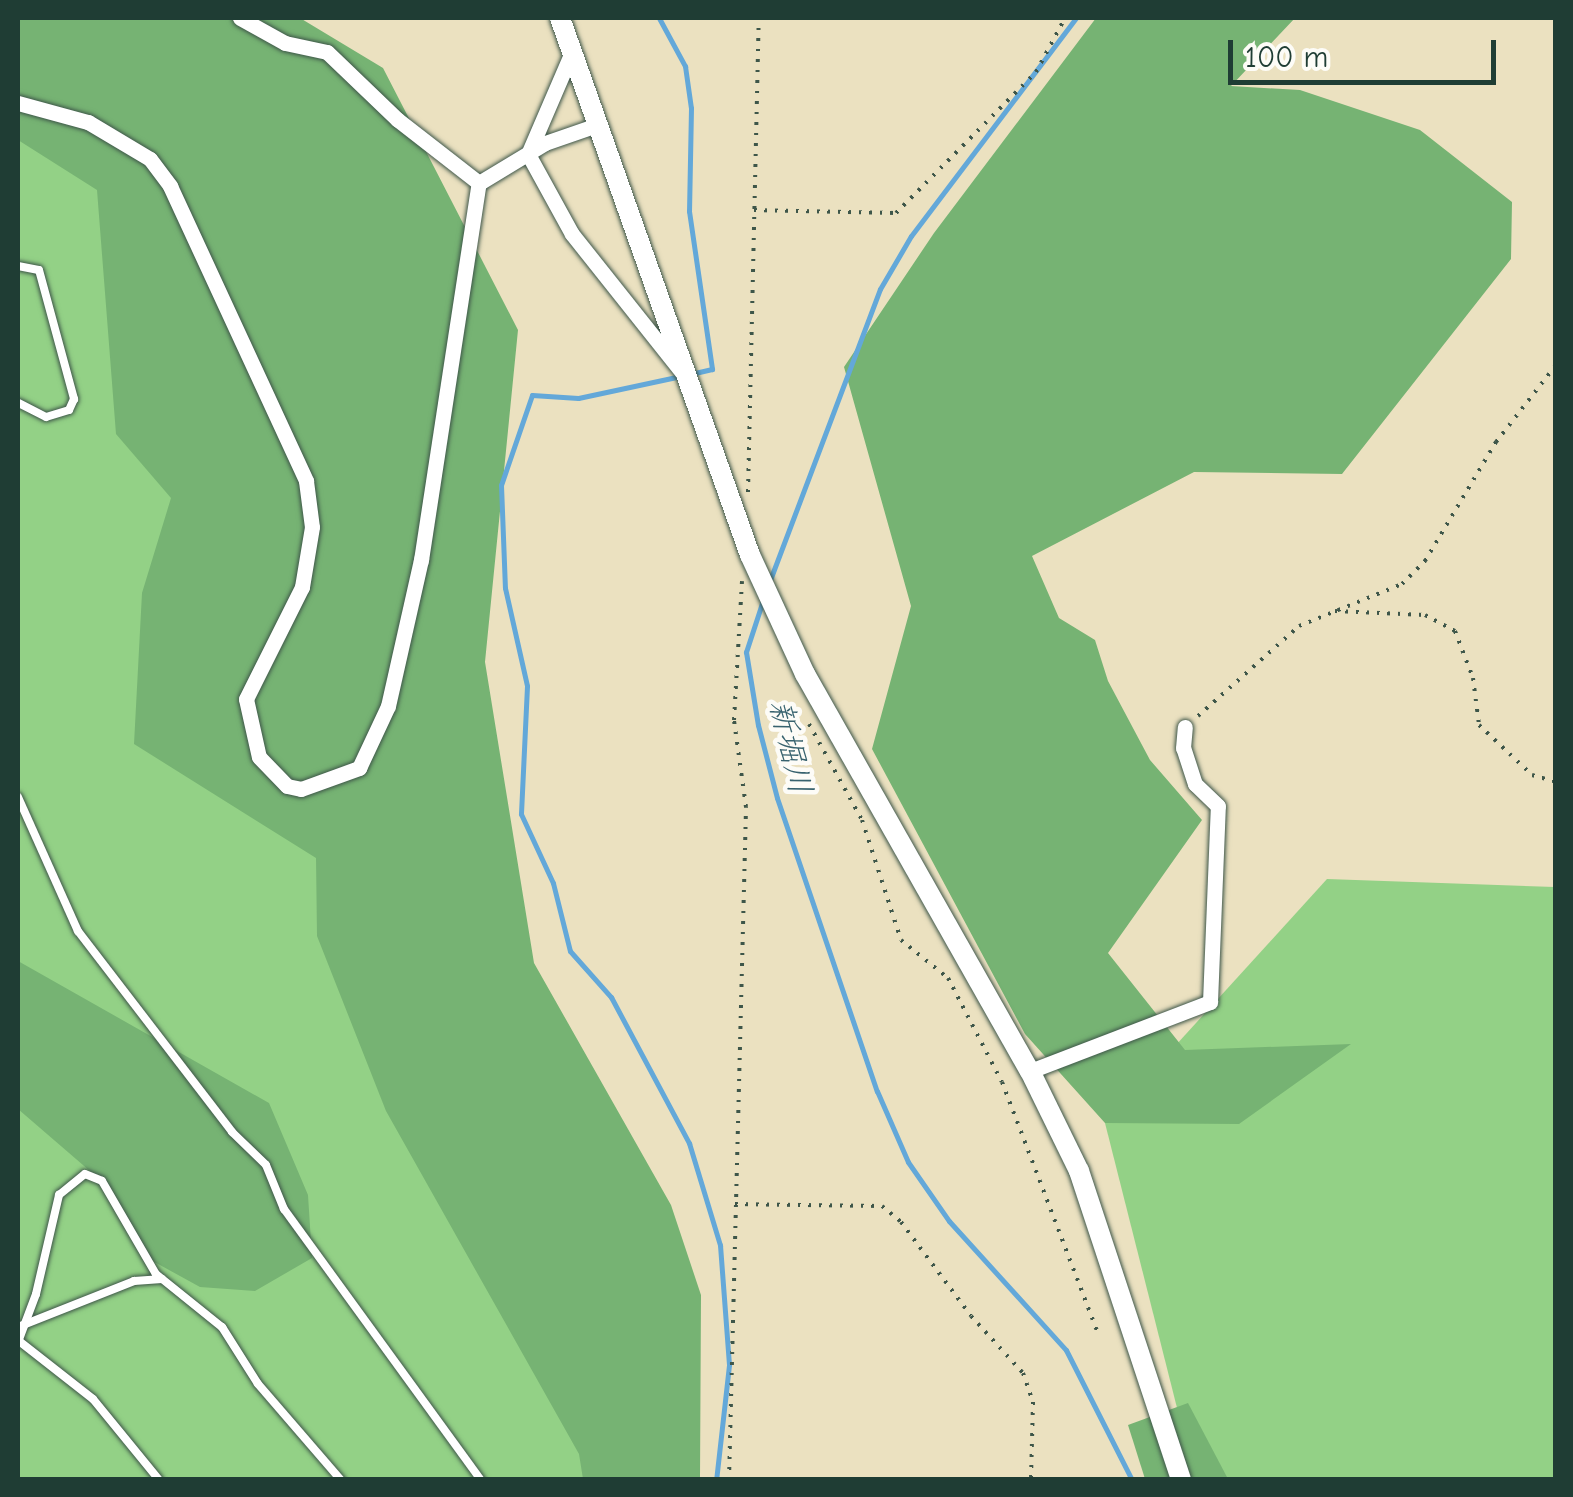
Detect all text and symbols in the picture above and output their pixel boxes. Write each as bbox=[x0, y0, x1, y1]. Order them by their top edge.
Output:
scale bar bbox=[1233, 20, 1500, 82]
text: 100 m bbox=[1245, 40, 1328, 75]
water label: 新堀川 bbox=[760, 696, 820, 798]

